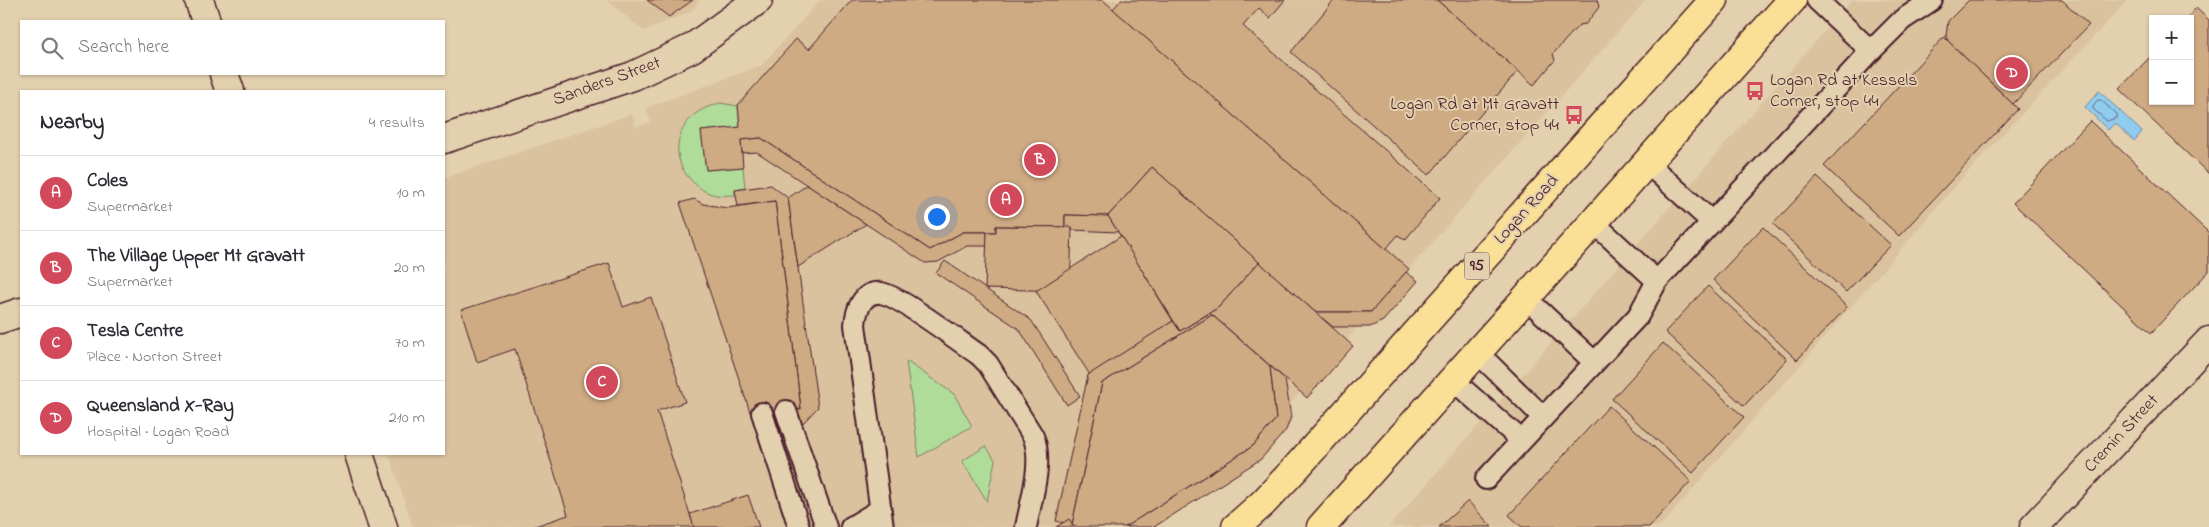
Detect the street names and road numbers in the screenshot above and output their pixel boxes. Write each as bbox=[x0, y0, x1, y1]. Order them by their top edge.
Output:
street label: Sanders Street bbox=[549, 50, 665, 114]
street label: Logan Road bbox=[1488, 169, 1566, 251]
road number: 95 bbox=[1464, 252, 1490, 280]
street label: Cremin Street bbox=[2079, 389, 2165, 479]

